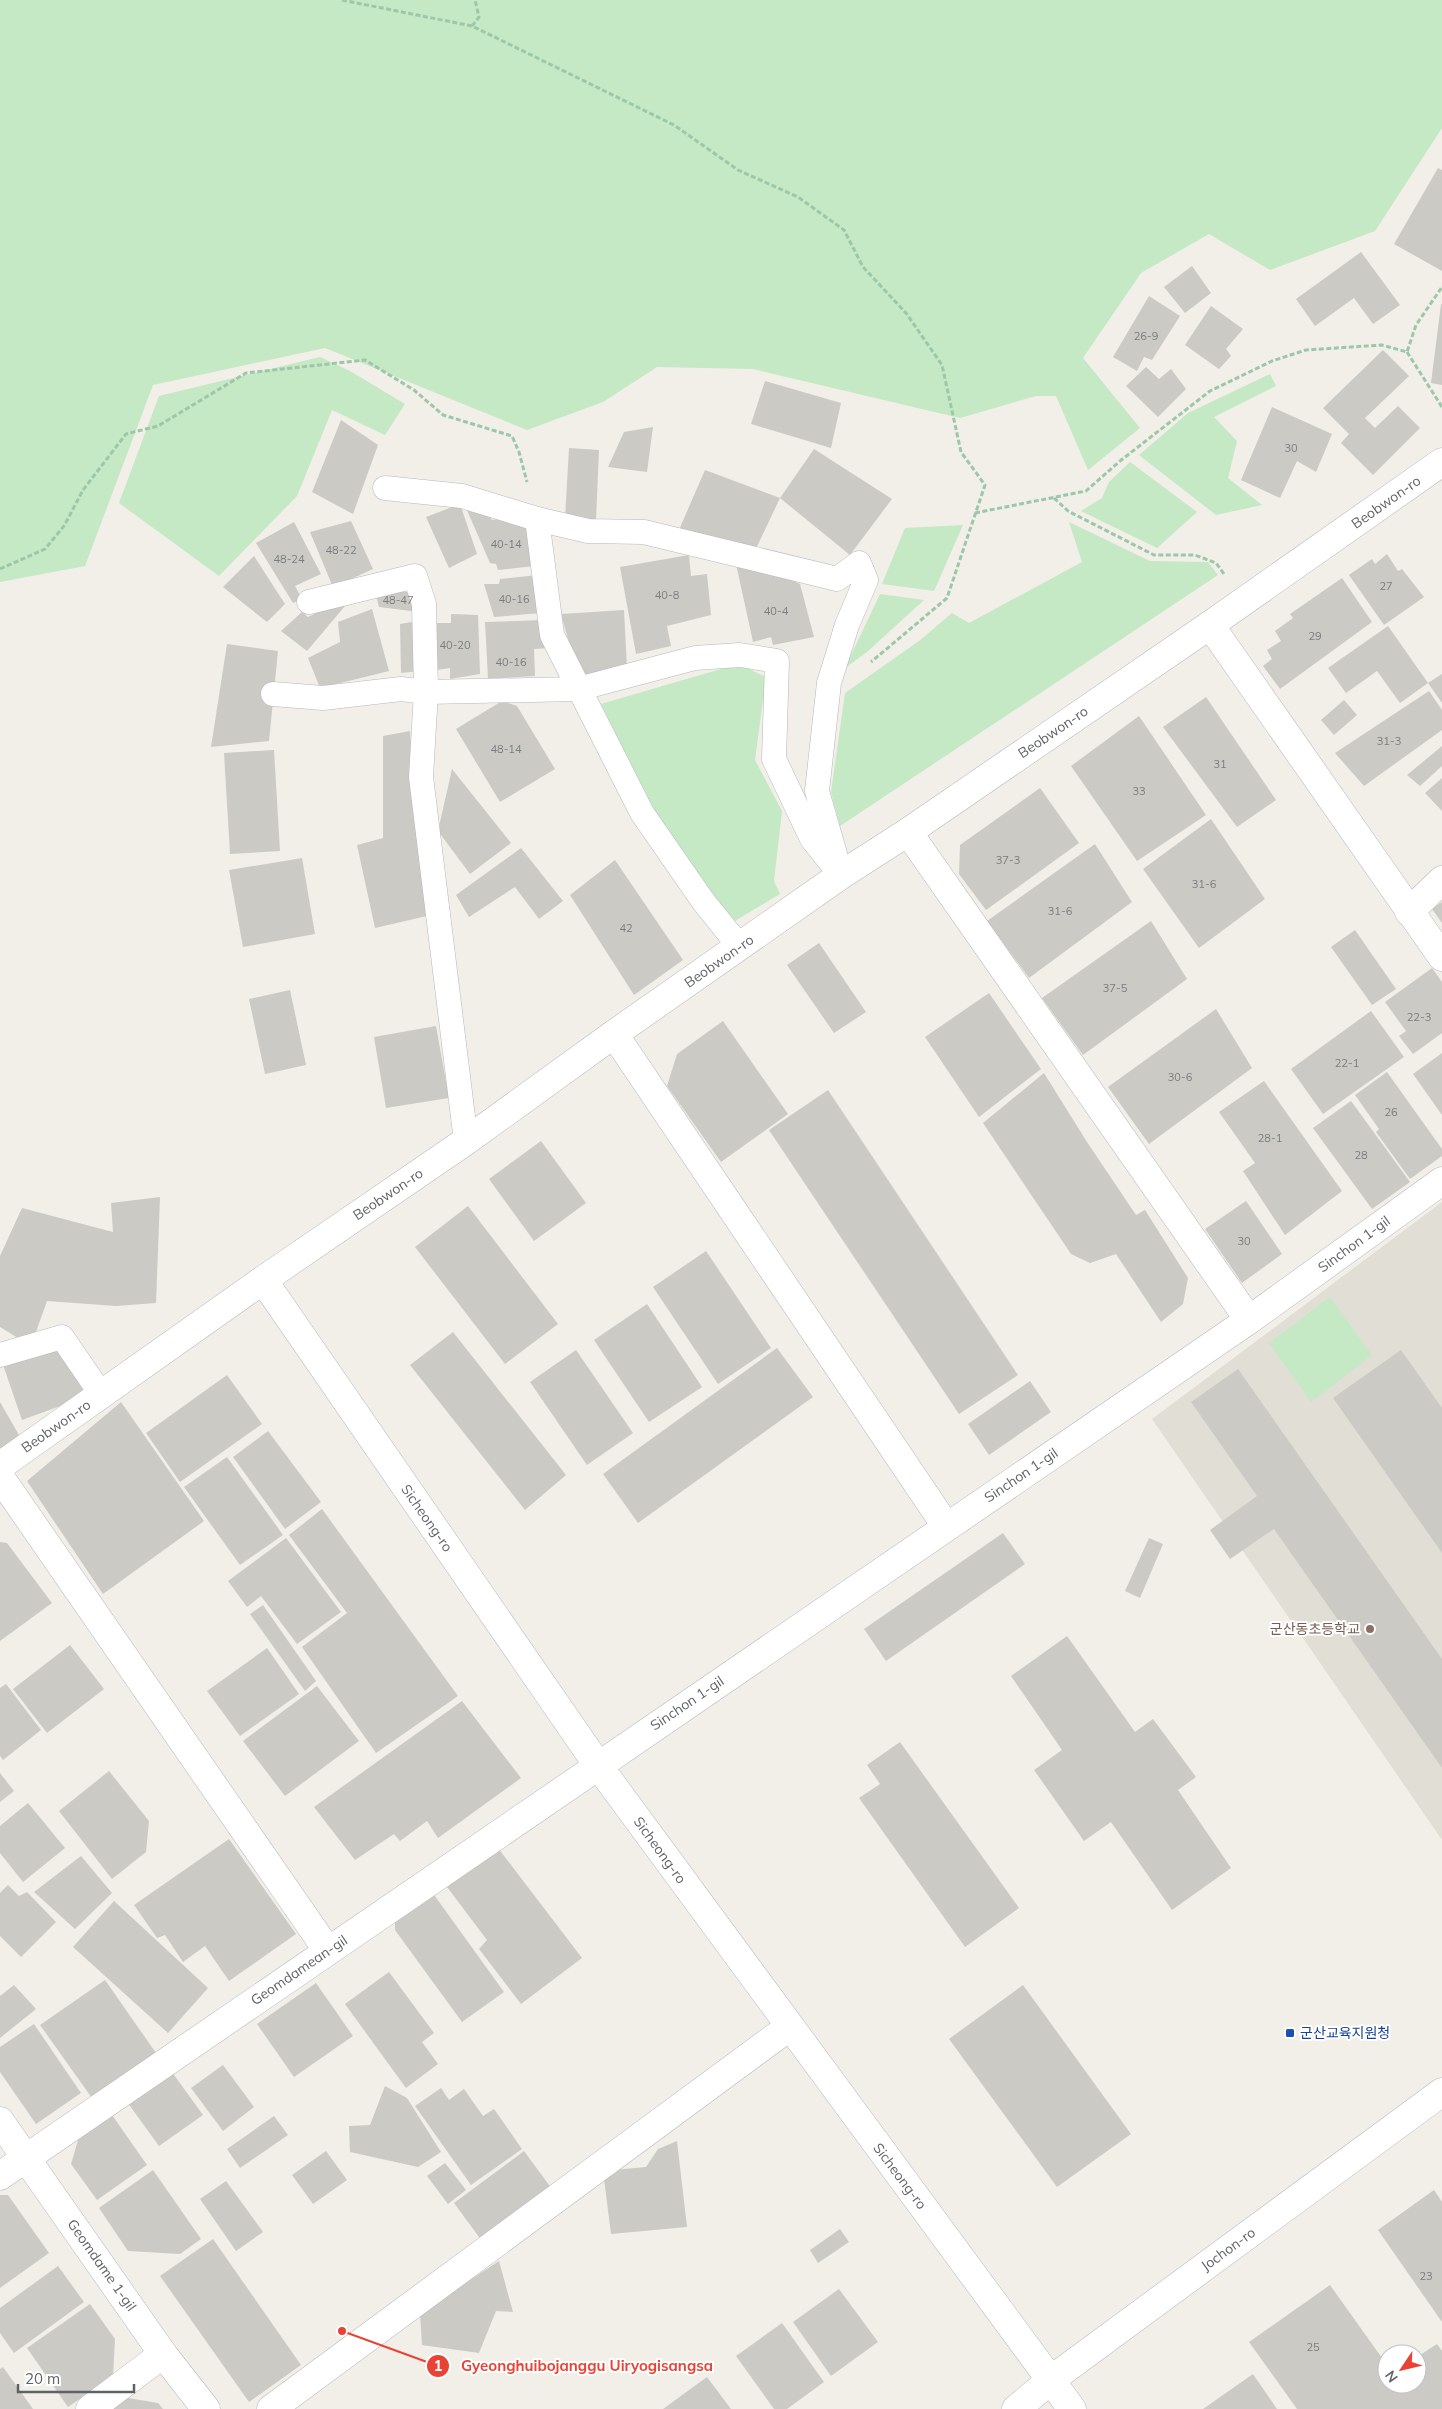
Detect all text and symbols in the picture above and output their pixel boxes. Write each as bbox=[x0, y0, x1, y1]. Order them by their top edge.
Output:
house number: 26-9 bbox=[1134, 329, 1158, 343]
house number: 30 bbox=[1284, 441, 1298, 455]
street label: Beobwon-ro bbox=[1348, 471, 1424, 533]
house number: 40-14 bbox=[490, 537, 522, 551]
house number: 48-22 bbox=[325, 543, 357, 557]
house number: 48-24 bbox=[273, 552, 305, 566]
house number: 27 bbox=[1379, 579, 1393, 593]
house number: 40-8 bbox=[655, 588, 680, 602]
house number: 40-16 bbox=[498, 592, 530, 606]
house number: 48-47 bbox=[382, 593, 414, 607]
house number: 40-4 bbox=[764, 604, 789, 618]
house number: 29 bbox=[1308, 629, 1322, 643]
house number: 40-20 bbox=[439, 638, 471, 652]
house number: 40-16 bbox=[495, 655, 527, 669]
street label: Beobwon-ro bbox=[1015, 702, 1091, 762]
house number: 31-3 bbox=[1377, 734, 1401, 748]
house number: 48-14 bbox=[490, 742, 522, 756]
house number: 31 bbox=[1213, 757, 1227, 771]
house number: 33 bbox=[1132, 784, 1146, 798]
house number: 37-3 bbox=[996, 853, 1020, 867]
house number: 31-6 bbox=[1192, 877, 1217, 891]
house number: 31-6 bbox=[1048, 904, 1073, 918]
house number: 42 bbox=[619, 921, 633, 935]
street label: Beobwon-ro bbox=[681, 930, 757, 992]
house number: 37-5 bbox=[1103, 981, 1128, 995]
house number: 22-3 bbox=[1407, 1010, 1431, 1024]
house number: 22-1 bbox=[1335, 1056, 1359, 1070]
house number: 30-6 bbox=[1168, 1070, 1193, 1084]
house number: 26 bbox=[1384, 1105, 1398, 1119]
house number: 28-1 bbox=[1258, 1131, 1282, 1145]
house number: 28 bbox=[1354, 1148, 1368, 1162]
street label: Beobwon-ro bbox=[350, 1164, 426, 1224]
street label: Sinchon 1-gil bbox=[1314, 1212, 1394, 1276]
house number: 30 bbox=[1237, 1234, 1251, 1248]
street label: Beobwon-ro bbox=[18, 1395, 94, 1457]
street label: Sinchon 1-gil bbox=[981, 1444, 1061, 1506]
street label: Sicheong-ro bbox=[397, 1481, 457, 1555]
place label: 군산동초등학교 bbox=[1270, 1620, 1360, 1638]
marker: 군산동초등학교 bbox=[1364, 1623, 1376, 1635]
street label: Sinchon 1-gil bbox=[647, 1672, 727, 1734]
street label: Sicheong-ro bbox=[630, 1813, 690, 1887]
street label: Geomdamean-gil bbox=[247, 1931, 351, 2009]
place label: 군산교육지원청 bbox=[1300, 2024, 1390, 2042]
marker: 군산교육지원청 bbox=[1284, 2027, 1296, 2039]
street label: Sicheong-ro bbox=[869, 2139, 931, 2213]
street label: Geomdame 1-gil bbox=[64, 2216, 140, 2314]
street label: Jochon-ro bbox=[1197, 2223, 1259, 2275]
house number: 23 bbox=[1419, 2269, 1433, 2283]
house number: 25 bbox=[1306, 2340, 1320, 2354]
north arrow bbox=[1377, 2344, 1427, 2394]
callout: Gyeonghuibojanggu Uiryogisangsa bbox=[426, 2351, 723, 2381]
text: 1 bbox=[433, 2356, 443, 2375]
text: Gyeonghuibojanggu Uiryogisangsa bbox=[461, 2356, 713, 2375]
scale bar bbox=[18, 2362, 134, 2394]
text: N bbox=[1381, 2367, 1402, 2386]
text: 20 m bbox=[25, 2369, 60, 2388]

